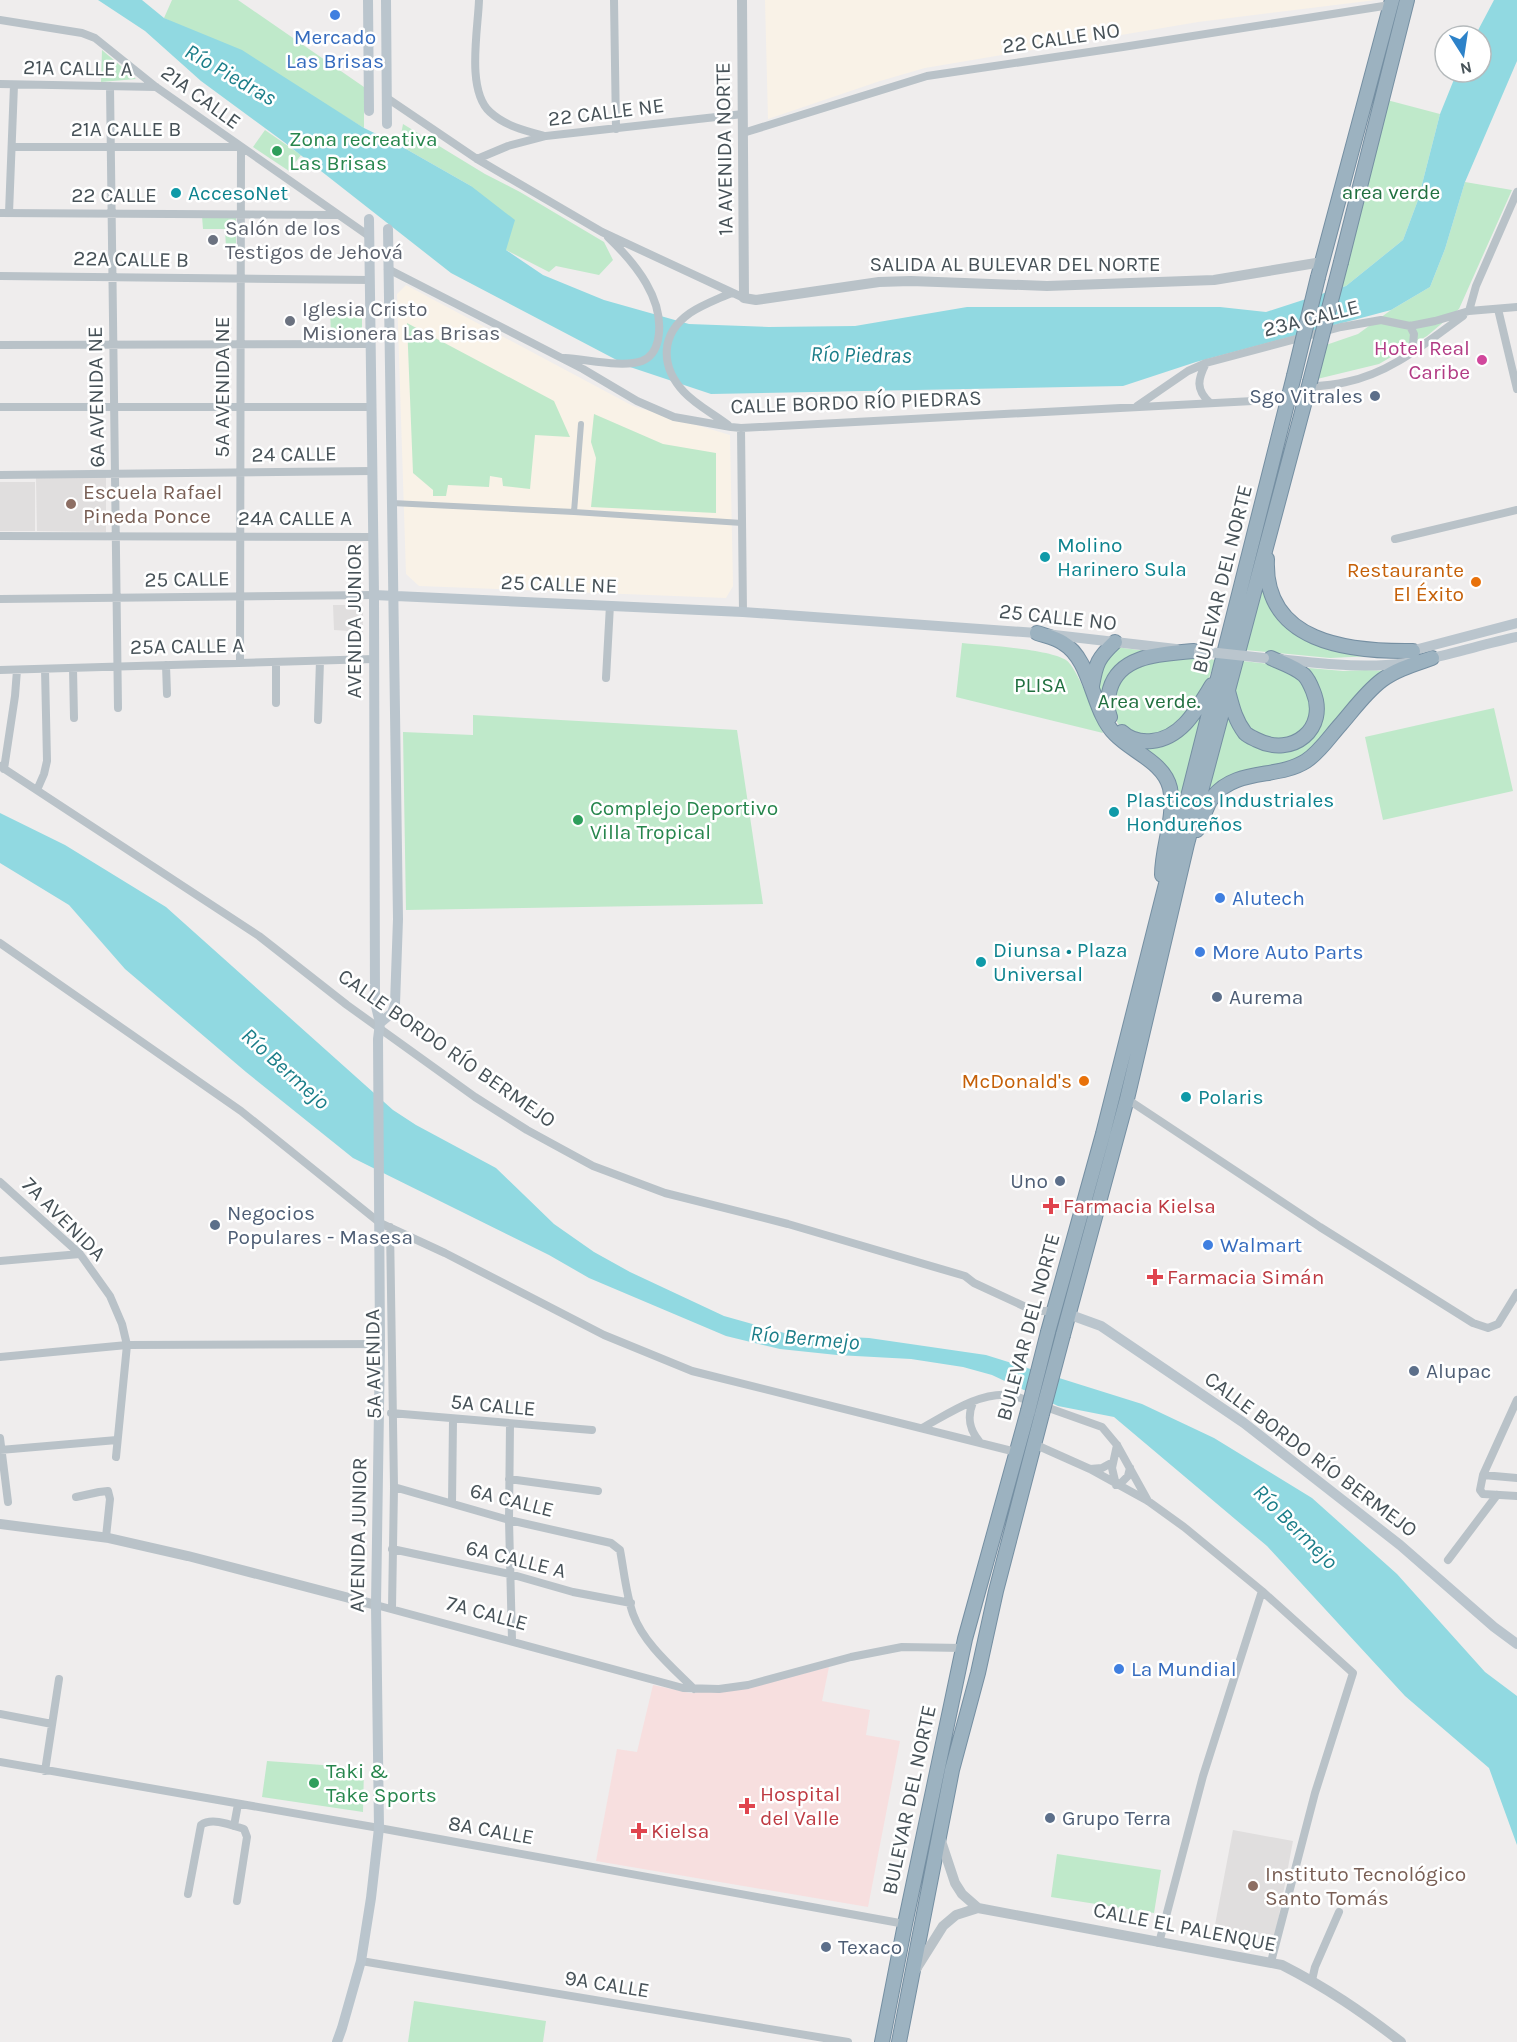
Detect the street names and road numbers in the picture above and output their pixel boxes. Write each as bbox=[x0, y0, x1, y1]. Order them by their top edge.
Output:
street label: 22 CALLE NO bbox=[1001, 18, 1121, 58]
street label: 21A CALLE A bbox=[23, 55, 133, 81]
street label: 21A CALLE bbox=[157, 60, 245, 134]
street label: 1A AVENIDA NORTE bbox=[710, 62, 738, 236]
street label: 22 CALLE NE bbox=[547, 93, 665, 131]
street label: 21A CALLE B bbox=[71, 117, 181, 141]
street label: 22 CALLE bbox=[71, 183, 157, 207]
street label: 22A CALLE B bbox=[73, 246, 189, 272]
street label: SALIDA AL BULEVAR DEL NORTE bbox=[869, 252, 1161, 276]
street label: 23A CALLE bbox=[1261, 295, 1361, 341]
street label: 5A AVENIDA NE bbox=[210, 316, 234, 458]
street label: 6A AVENIDA NE bbox=[83, 326, 109, 468]
street label: CALLE BORDO RÍO PIEDRAS bbox=[730, 386, 982, 418]
street label: 24 CALLE bbox=[251, 441, 337, 467]
street label: BULEVAR DEL NORTE bbox=[1187, 482, 1257, 676]
street label: 24A CALLE A bbox=[238, 506, 352, 530]
street label: AVENIDA JUNIOR bbox=[342, 543, 366, 699]
street label: 25 CALLE bbox=[144, 566, 230, 592]
street label: 25 CALLE NE bbox=[500, 570, 618, 598]
street label: 25 CALLE NO bbox=[998, 599, 1118, 635]
street label: 25A CALLE A bbox=[130, 633, 244, 659]
street label: CALLE BORDO RÍO BERMEJO bbox=[334, 964, 560, 1132]
street label: 7A AVENIDA bbox=[17, 1172, 111, 1266]
street label: BULEVAR DEL NORTE bbox=[991, 1231, 1065, 1423]
street label: 5A AVENIDA bbox=[360, 1309, 386, 1419]
street label: CALLE BORDO RÍO BERMEJO bbox=[1200, 1366, 1422, 1542]
street label: 5A CALLE bbox=[449, 1389, 537, 1421]
street label: AVENIDA JUNIOR bbox=[345, 1457, 371, 1613]
street label: 6A CALLE bbox=[468, 1478, 556, 1522]
street label: 6A CALLE A bbox=[463, 1535, 569, 1583]
street label: 7A CALLE bbox=[444, 1591, 530, 1635]
street label: BULEVAR DEL NORTE bbox=[877, 1703, 941, 1897]
street label: 8A CALLE bbox=[446, 1811, 536, 1849]
street label: CALLE EL PALENQUE bbox=[1091, 1897, 1279, 1957]
street label: 9A CALLE bbox=[563, 1965, 651, 2003]

